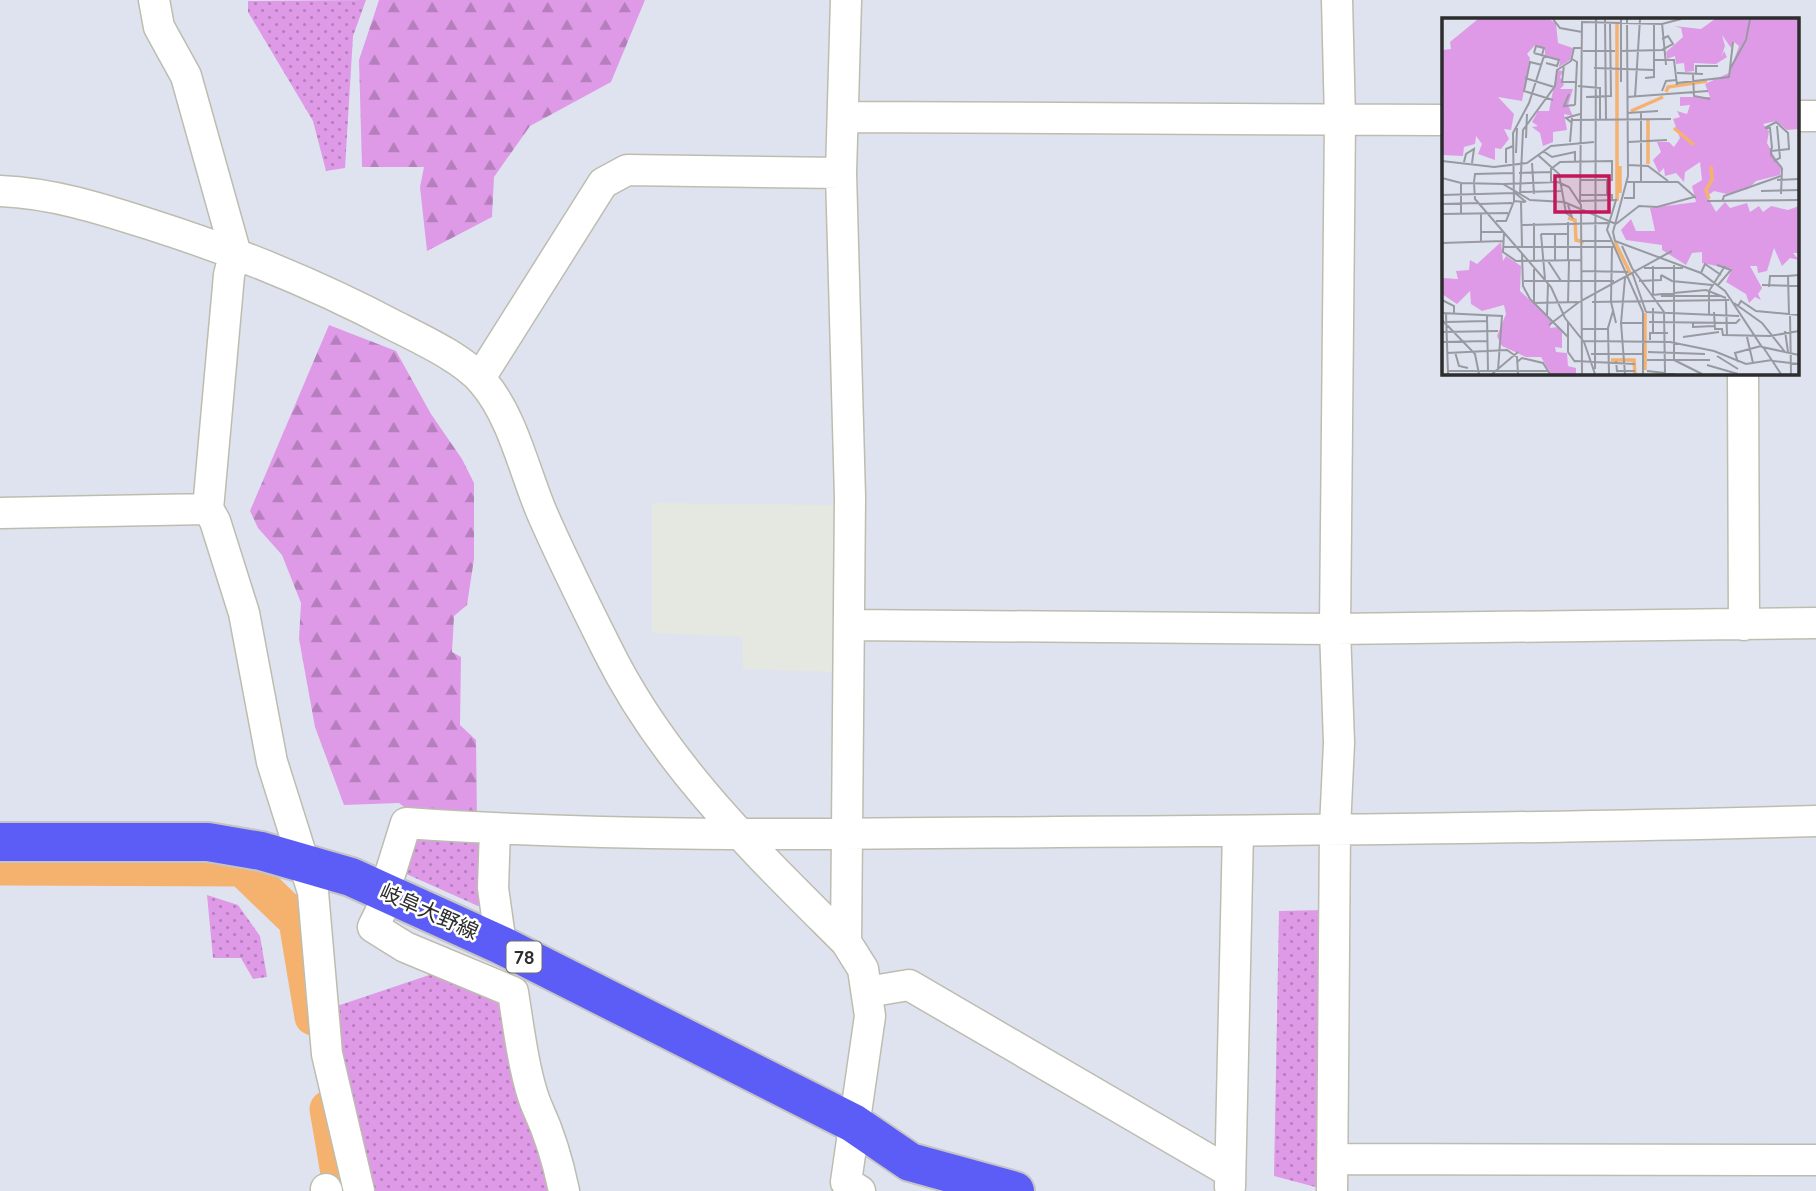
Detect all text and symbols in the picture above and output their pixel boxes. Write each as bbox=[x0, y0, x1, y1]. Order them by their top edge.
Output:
inset map bbox=[1442, 18, 1798, 374]
street label: 岐阜大野線 bbox=[376, 878, 483, 944]
road number: 78 bbox=[506, 942, 542, 973]

